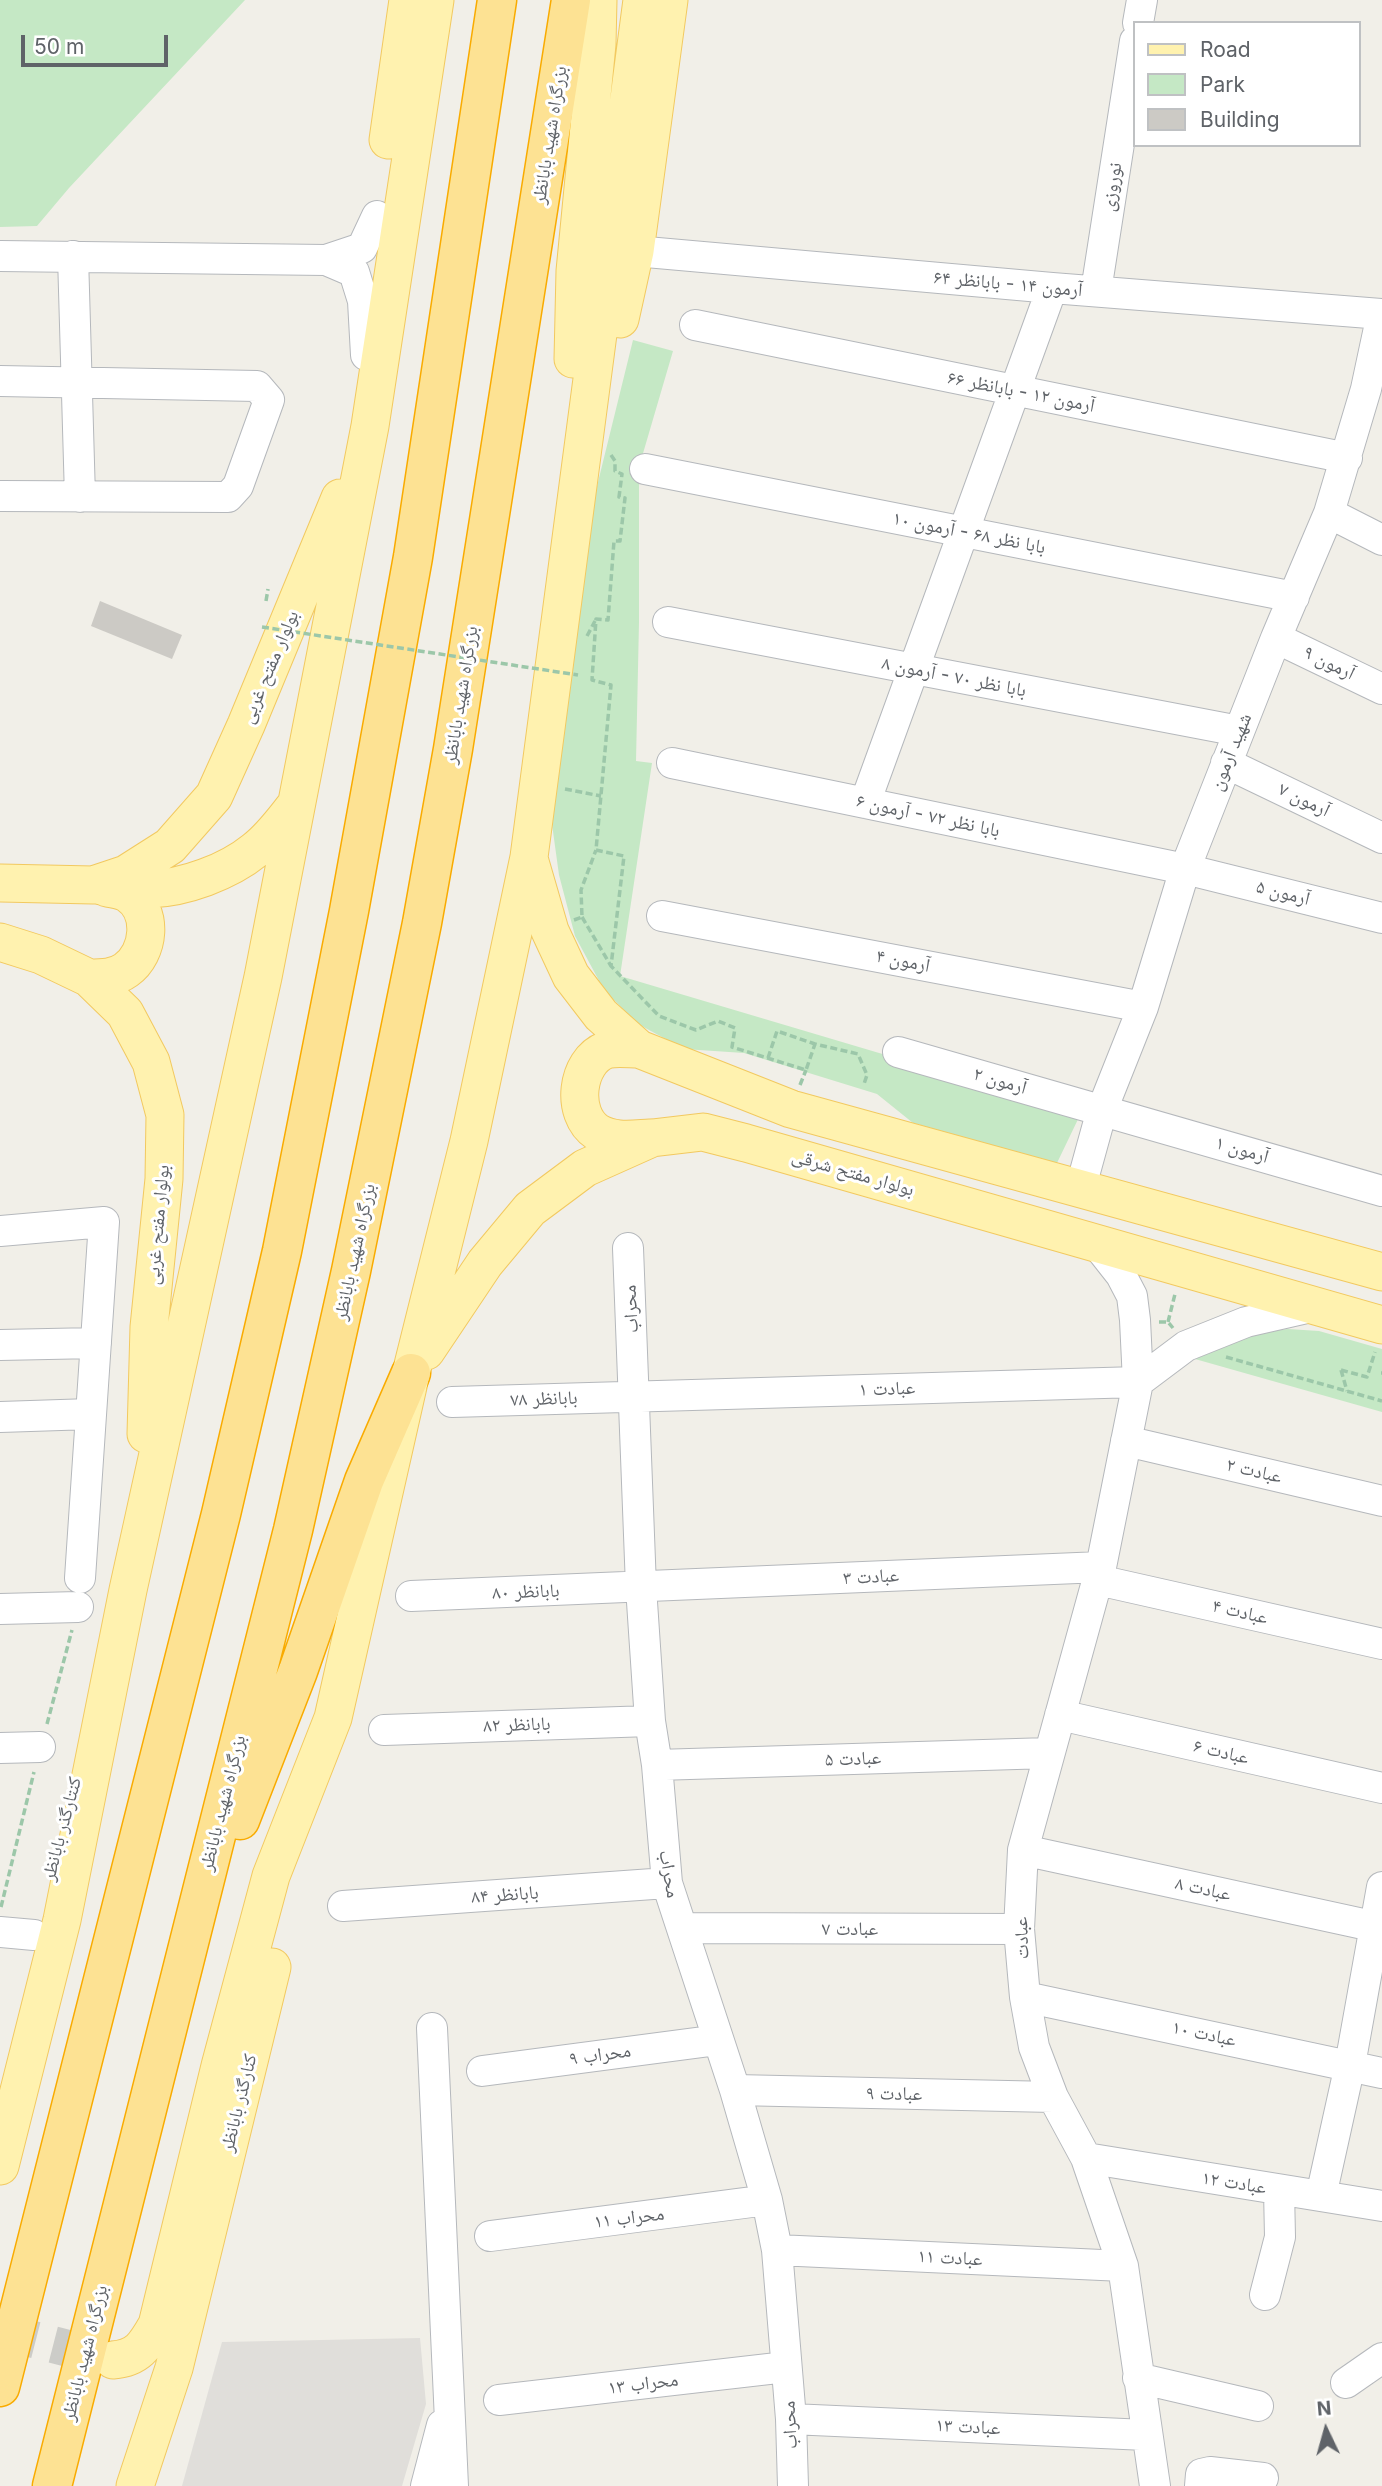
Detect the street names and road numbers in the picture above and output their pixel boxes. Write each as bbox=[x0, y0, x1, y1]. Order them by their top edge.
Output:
street label: بزرگراه شهید بابانظر bbox=[528, 64, 572, 206]
street label: نوروزی bbox=[1097, 161, 1127, 213]
street label: آرمون ۱۴ - بابانظر ۶۴ bbox=[932, 266, 1084, 302]
street label: آرمون ۱۲ - بابانظر ۶۶ bbox=[945, 367, 1097, 417]
street label: بابا نظر ۶۸ - آرمون ۱۰ bbox=[891, 507, 1047, 559]
street label: بولوار مفتح غربی bbox=[236, 607, 304, 727]
street label: بزرگراه شهید بابانظر bbox=[439, 624, 483, 766]
street label: آرمون ۹ bbox=[1300, 641, 1358, 685]
street label: بابا نظر ۷۰ - آرمون ۸ bbox=[880, 652, 1028, 702]
street label: شهید آرمون bbox=[1205, 710, 1257, 794]
street label: آرمون ۷ bbox=[1275, 778, 1333, 822]
street label: بابا نظر ۷۲ - آرمون ۶ bbox=[854, 790, 1002, 842]
street label: آرمون ۵ bbox=[1254, 875, 1312, 911]
street label: آرمون ۴ bbox=[874, 945, 932, 977]
street label: آرمون ۲ bbox=[971, 1063, 1029, 1099]
street label: آرمون ۱ bbox=[1213, 1132, 1271, 1168]
street label: بولوار مفتح شرقی bbox=[789, 1145, 917, 1201]
street label: بولوار مفتح غربی bbox=[141, 1164, 175, 1286]
street label: بزرگراه شهید بابانظر bbox=[329, 1182, 381, 1322]
street label: محراب bbox=[618, 1284, 644, 1334]
street label: عبادت ۱ bbox=[858, 1377, 916, 1401]
street label: بابانظر ۷۸ bbox=[510, 1386, 578, 1412]
street label: عبادت ۲ bbox=[1224, 1454, 1284, 1488]
street label: عبادت ۳ bbox=[842, 1564, 900, 1590]
street label: بابانظر ۸۰ bbox=[492, 1579, 560, 1605]
street label: عبادت ۴ bbox=[1210, 1595, 1270, 1629]
street label: بابانظر ۸۲ bbox=[483, 1712, 551, 1738]
street label: بزرگراه شهید بابانظر bbox=[195, 1733, 251, 1873]
street label: عبادت ۶ bbox=[1191, 1735, 1251, 1769]
street label: عبادت ۵ bbox=[824, 1747, 882, 1771]
street label: کنتارگذر بابانظر bbox=[37, 1774, 87, 1884]
street label: محراب bbox=[654, 1848, 684, 1900]
street label: عبادت ۸ bbox=[1173, 1872, 1233, 1906]
street label: بابانظر ۸۴ bbox=[471, 1881, 539, 1909]
street label: عبادت bbox=[1010, 1916, 1034, 1960]
street label: عبادت ۷ bbox=[822, 1918, 878, 1940]
street label: عبادت ۱۰ bbox=[1170, 2016, 1238, 2052]
street label: محراب ۹ bbox=[568, 2039, 632, 2071]
street label: کنارگذر بابانظر bbox=[216, 2052, 262, 2154]
street label: عبادت ۹ bbox=[866, 2082, 922, 2106]
street label: عبادت ۱۲ bbox=[1200, 2167, 1268, 2199]
street label: محراب ۱۱ bbox=[593, 2202, 665, 2234]
street label: عبادت ۱۱ bbox=[917, 2245, 983, 2271]
street label: بزرگراه شهید بابانظر bbox=[57, 2283, 113, 2423]
street label: محراب ۱۳ bbox=[607, 2368, 679, 2400]
street label: محراب bbox=[777, 2400, 803, 2450]
street label: عبادت ۱۳ bbox=[935, 2414, 1001, 2440]

